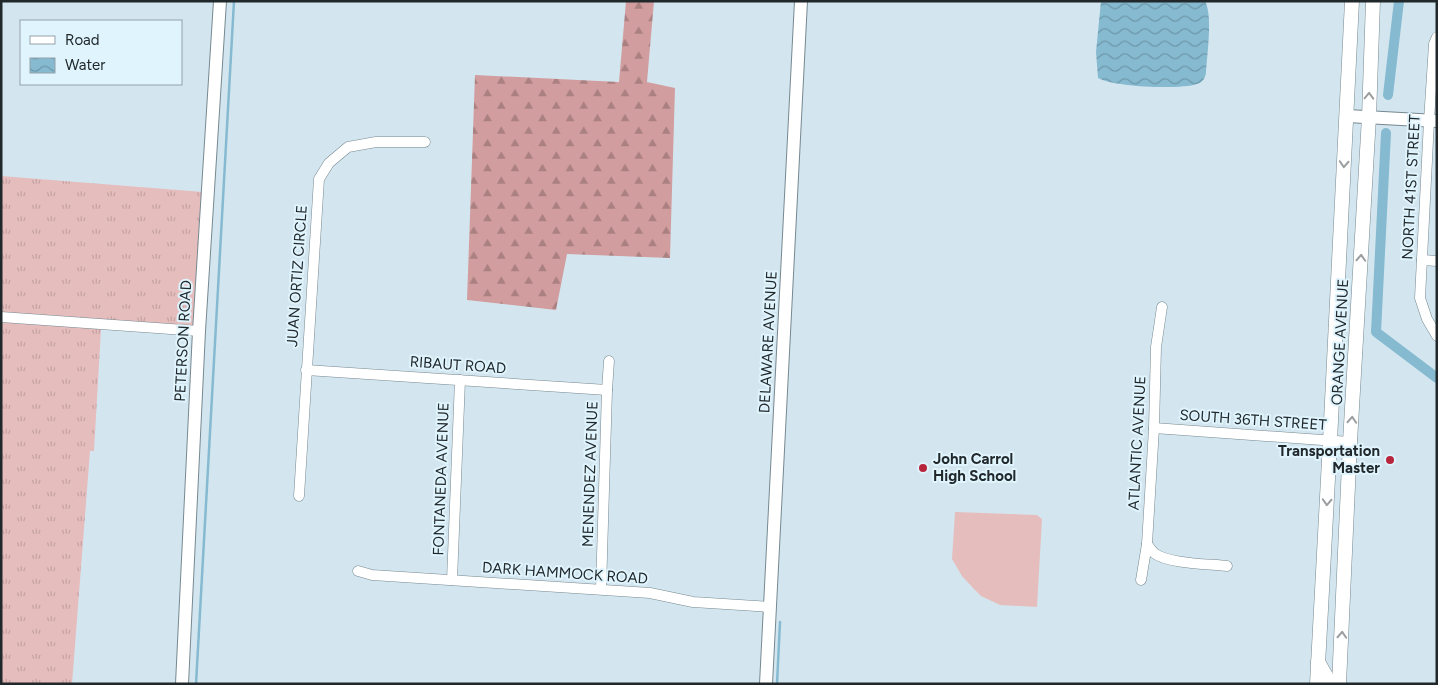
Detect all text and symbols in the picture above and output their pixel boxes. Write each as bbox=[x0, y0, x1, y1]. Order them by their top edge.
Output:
legend bbox=[20, 20, 182, 85]
text: Road bbox=[65, 31, 100, 49]
text: Water bbox=[65, 56, 105, 74]
one-way arrow bbox=[1364, 92, 1375, 100]
street label: NORTH 41ST STREET bbox=[1398, 113, 1424, 260]
one-way arrow bbox=[1339, 161, 1350, 169]
street label: JUAN ORTIZ CIRCLE bbox=[283, 204, 311, 348]
one-way arrow bbox=[1355, 254, 1366, 262]
street label: DELAWARE AVENUE bbox=[755, 270, 781, 414]
street label: ORANGE AVENUE bbox=[1328, 278, 1352, 406]
street label: PETERSON ROAD bbox=[171, 280, 195, 402]
street label: RIBAUT ROAD bbox=[409, 353, 507, 377]
street label: ATLANTIC AVENUE bbox=[1124, 375, 1150, 511]
street label: MENENDEZ AVENUE bbox=[578, 401, 602, 547]
street label: FONTANEDA AVENUE bbox=[429, 402, 453, 556]
street label: SOUTH 36TH STREET bbox=[1179, 406, 1328, 434]
one-way arrow bbox=[1346, 416, 1357, 424]
place label: Transportation Master bbox=[1278, 442, 1380, 477]
place label: John Carrol High School bbox=[933, 450, 1016, 485]
marker: Transportation Master bbox=[1384, 454, 1396, 466]
marker: John Carrol High School bbox=[917, 462, 929, 474]
one-way arrow bbox=[1321, 498, 1332, 506]
street label: DARK HAMMOCK ROAD bbox=[481, 558, 649, 588]
one-way arrow bbox=[1336, 631, 1347, 639]

